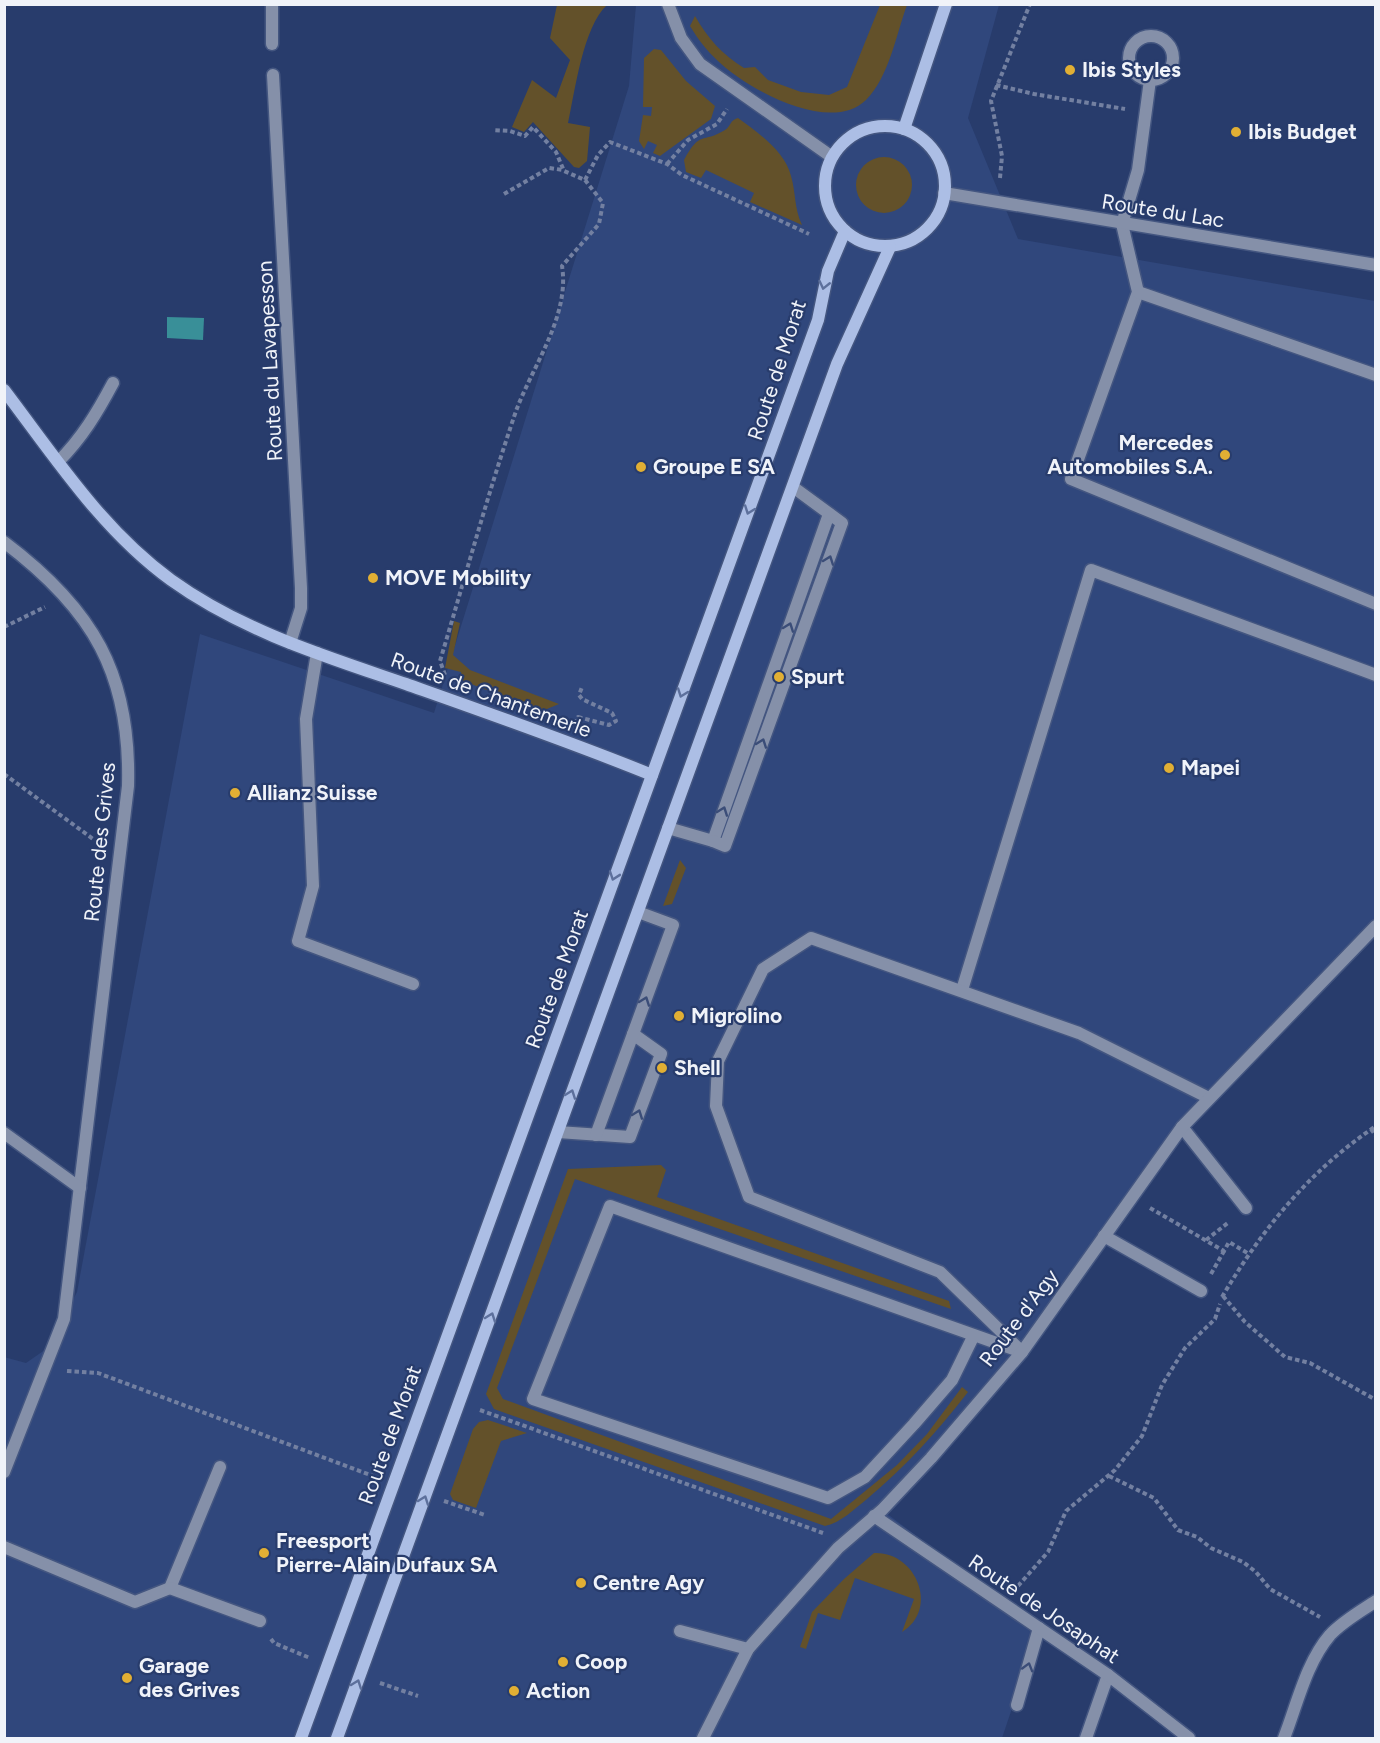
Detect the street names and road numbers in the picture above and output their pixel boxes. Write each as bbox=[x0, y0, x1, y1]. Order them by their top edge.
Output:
street label: Route du Lac bbox=[1100, 188, 1226, 233]
street label: Route du Lavapesson bbox=[252, 260, 287, 462]
street label: Route de Morat bbox=[742, 296, 811, 443]
street label: Route de Chantemerle bbox=[387, 647, 595, 742]
street label: Route des Grives bbox=[79, 761, 120, 923]
street label: Route de Morat bbox=[520, 906, 593, 1052]
street label: Route d'Agy bbox=[974, 1264, 1063, 1371]
street label: Route de Morat bbox=[353, 1362, 426, 1508]
street label: Route de Josaphat bbox=[964, 1549, 1125, 1668]

